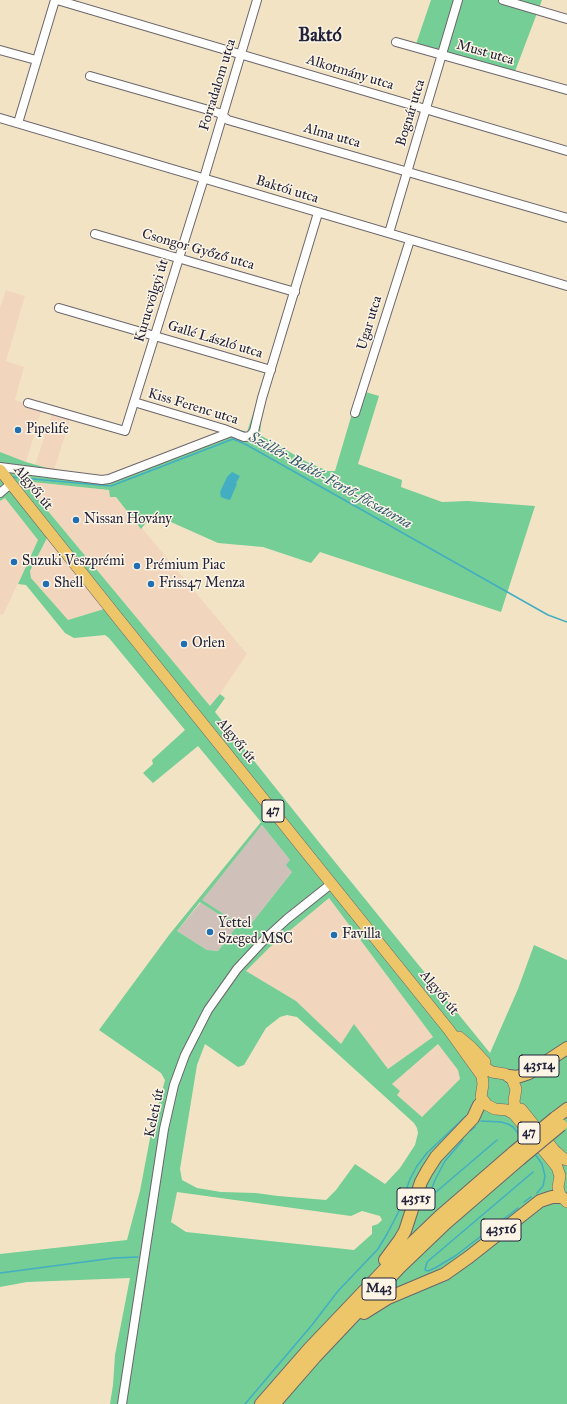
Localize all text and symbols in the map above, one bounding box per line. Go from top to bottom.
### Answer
district label: Baktó [298,26,342,48]
street label: Forradalom utca [196,37,240,133]
street label: Must utca [454,37,516,69]
street label: Alkotmány utca [304,52,396,94]
street label: Bognár utca [393,78,429,148]
street label: Alma utca [302,120,362,152]
street label: Baktói utca [254,172,320,208]
street label: Csongor Győző utca [140,226,256,274]
street label: Kurucvölgyi út [131,258,173,344]
street label: Ugar utca [354,294,386,352]
street label: Gallé László utca [165,318,265,362]
street label: Kiss Ferenc utca [146,385,240,429]
place label: Pipelife [26,422,69,438]
marker: Pipelife [13,425,23,435]
water label: Szillér-Baktó-Fertő-főcsatorna [245,429,415,533]
street label: Algyői út [10,462,56,514]
place label: Nissan Hovány [84,512,172,528]
marker: Nissan Hovány [71,515,81,525]
place label: Suzuki Veszprémi [22,554,125,570]
marker: Suzuki Veszprémi [9,557,19,567]
place label: Prémium Piac [145,558,225,574]
marker: Prémium Piac [132,561,142,571]
place label: Shell [54,576,83,592]
place label: Friss47 Menza [159,576,245,592]
marker: Shell [41,579,51,589]
marker: Friss47 Menza [146,579,156,589]
place label: Orlen [192,636,225,652]
marker: Orlen [179,639,189,649]
street label: Algyői út [213,715,259,767]
road number: 47 [262,800,284,822]
place label: Yettel Szeged MSC [218,916,293,948]
marker: Yettel Szeged MSC [205,927,215,937]
place label: Favilla [342,927,381,943]
marker: Favilla [329,930,339,940]
street label: Algyői út [416,967,462,1019]
road number: 43514 [519,1055,559,1077]
street label: Keleti út [142,1087,168,1139]
road number: 47 [518,1122,540,1144]
road number: 43515 [397,1188,435,1210]
road number: 43516 [481,1219,521,1241]
road number: M43 [362,1278,396,1300]

